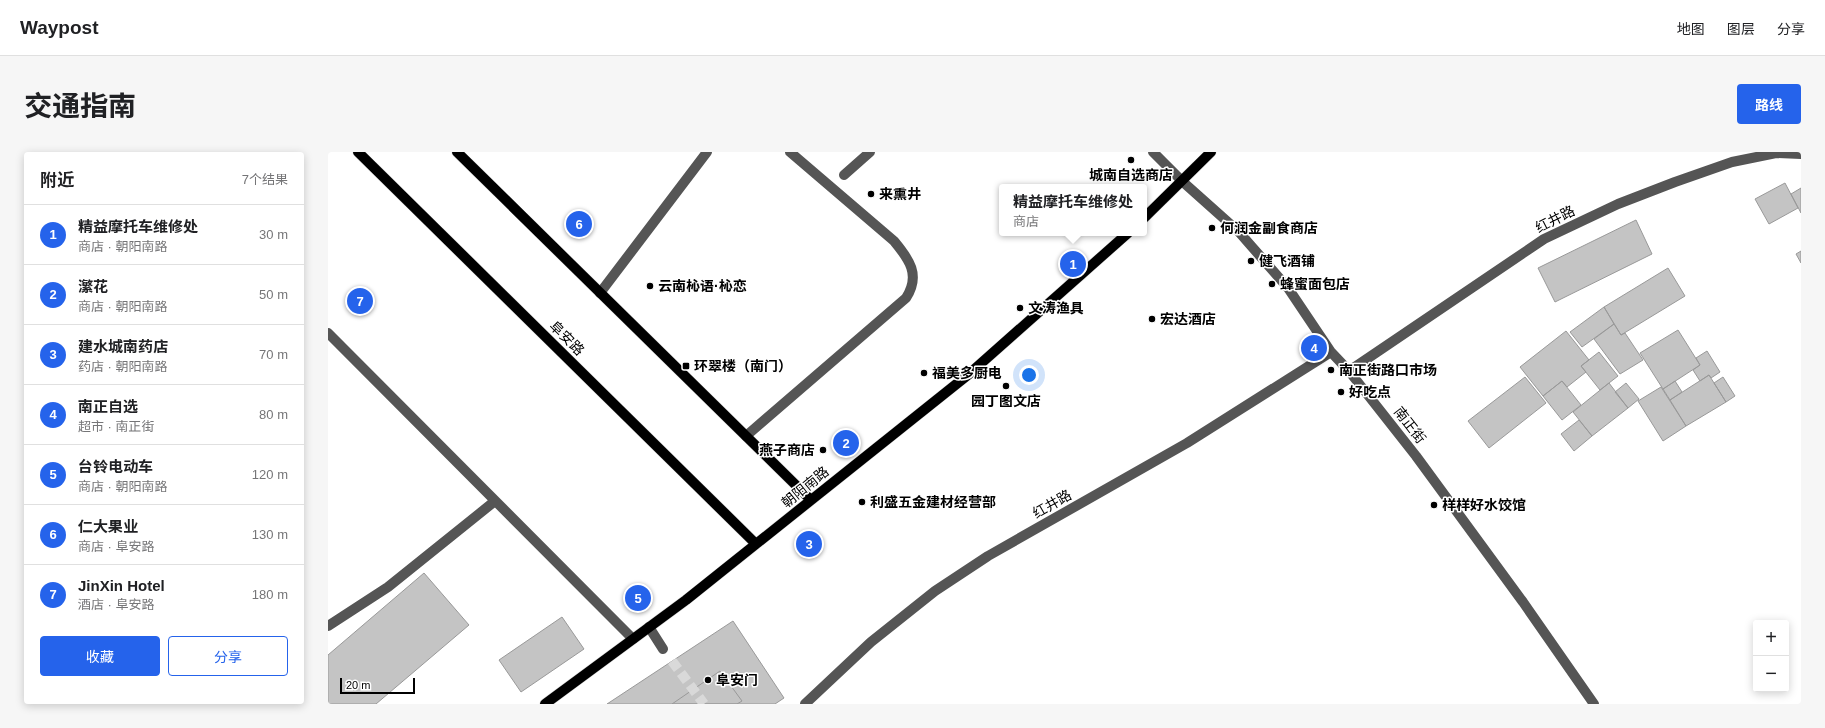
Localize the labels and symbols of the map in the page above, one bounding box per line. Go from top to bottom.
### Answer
marker: 城南自选商店 [1126,155,1136,165]
place label: 城南自选商店 [1089,167,1173,183]
place label: 来熏井 [879,186,921,202]
marker: 来熏井 [866,189,876,199]
street label: 红井路 [1533,202,1577,236]
pin: 6 [566,209,592,239]
place label: 何润金副食商店 [1220,220,1318,236]
marker: 何润金副食商店 [1207,223,1217,233]
pin: 1 [1060,249,1086,279]
place label: 健飞酒铺 [1259,253,1315,269]
marker: 健飞酒铺 [1246,256,1256,266]
place label: 蜂蜜面包店 [1280,276,1350,292]
place label: 云南杺语·杺恋 [658,278,747,294]
marker: 蜂蜜面包店 [1267,279,1277,289]
marker: 云南杺语·杺恋 [645,281,655,291]
pin: 7 [347,286,373,316]
place label: 文涛渔具 [1028,300,1084,316]
marker: 文涛渔具 [1015,303,1025,313]
place label: 宏达酒店 [1160,311,1216,327]
marker: 宏达酒店 [1147,314,1157,324]
street label: 阜安路 [546,317,588,359]
pin: 4 [1301,333,1327,363]
place label: 环翠楼（南门） [694,358,792,374]
marker: 环翠楼（南门） [681,361,691,371]
place label: 南正街路口市场 [1339,362,1437,378]
place label: 福美多厨电 [932,365,1002,381]
your location [1019,365,1039,385]
marker: 南正街路口市场 [1326,365,1336,375]
marker: 福美多厨电 [919,368,929,378]
marker: 园丁图文店 [1001,381,1011,391]
place label: 好吃点 [1349,384,1391,400]
marker: 好吃点 [1336,387,1346,397]
place label: 园丁图文店 [971,393,1041,409]
street label: 南正街 [1391,404,1429,446]
pin: 2 [833,428,859,458]
place label: 燕子商店 [759,442,815,458]
marker: 燕子商店 [818,445,828,455]
street label: 朝阳南路 [778,463,832,511]
street label: 红井路 [1030,487,1074,521]
place label: 利盛五金建材经营部 [870,494,996,510]
marker: 利盛五金建材经营部 [857,497,867,507]
place label: 样样好水饺馆 [1442,497,1526,513]
marker: 样样好水饺馆 [1429,500,1439,510]
pin: 3 [796,529,822,559]
pin: 5 [625,583,651,613]
place label: 阜安门 [716,672,758,688]
marker: 阜安门 [703,675,713,685]
scale bar [340,676,415,695]

